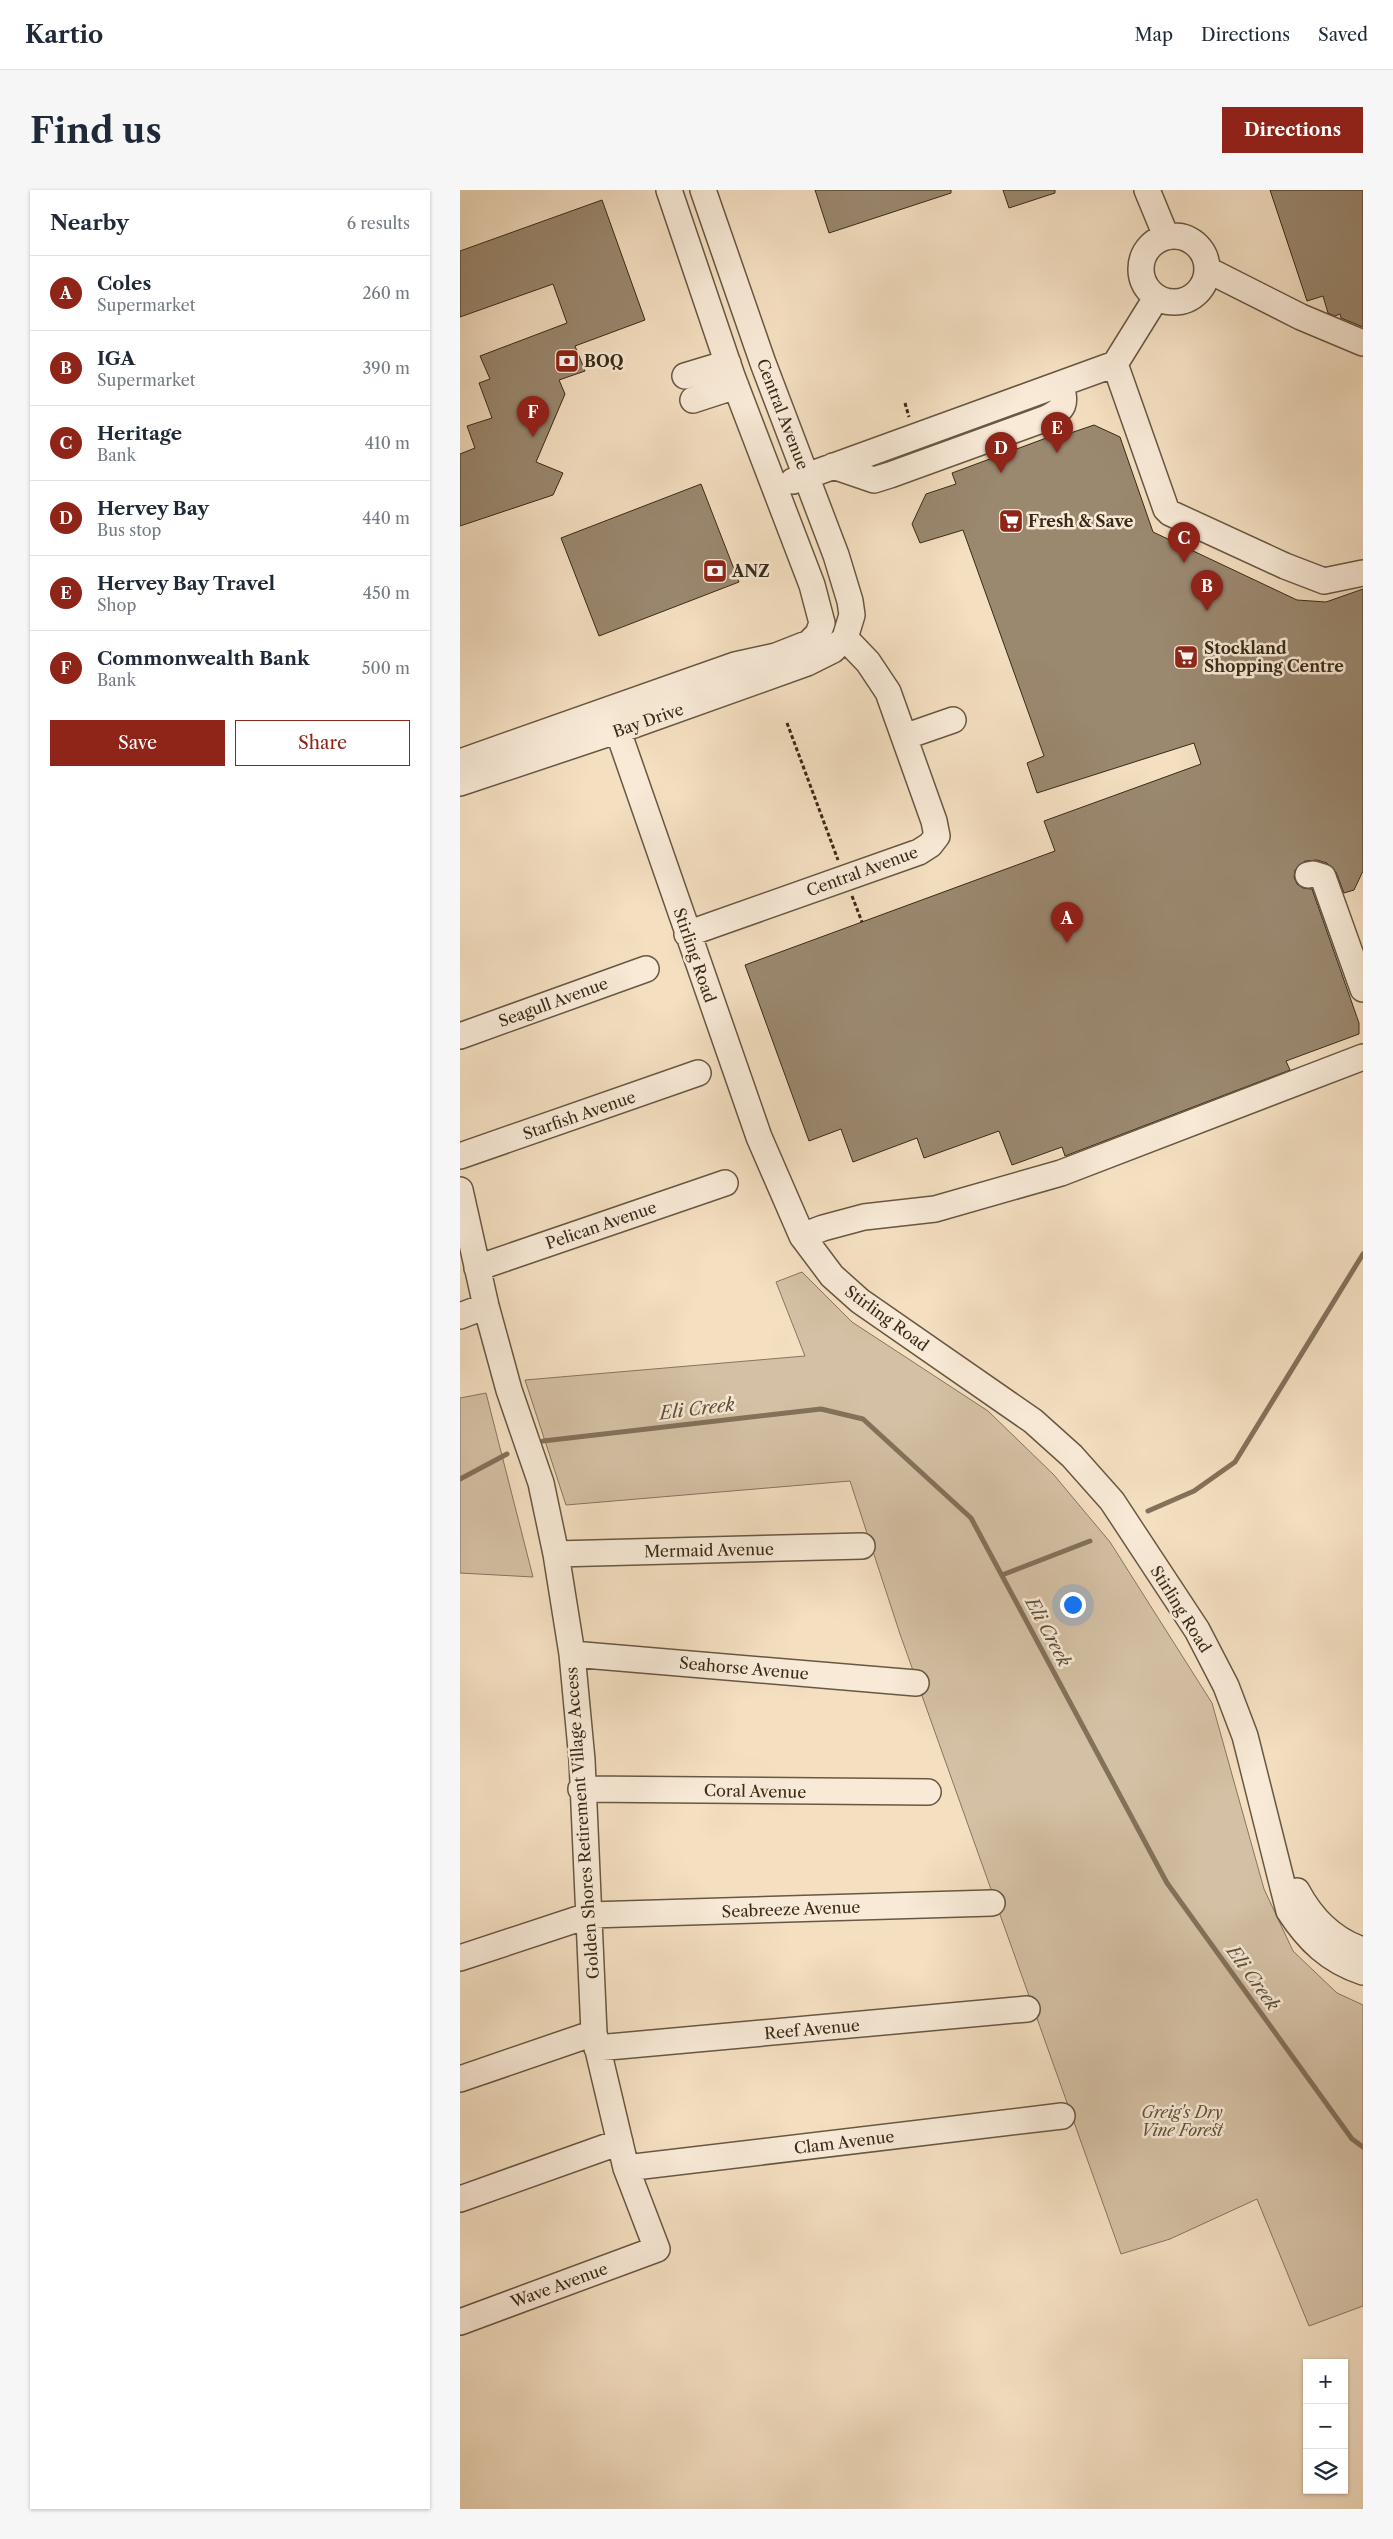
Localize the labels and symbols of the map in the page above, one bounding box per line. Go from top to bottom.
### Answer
bank icon: BOQ [554,348,580,374]
place label: BOQ [584,351,624,371]
street label: Central Avenue [753,356,813,472]
pin: F [517,396,549,437]
pin: E [1041,412,1073,453]
pin: D [985,432,1017,473]
supermarket icon: Fresh & Save [998,508,1024,534]
place label: Fresh & Save [1028,511,1134,531]
pin: C [1168,522,1200,563]
bank icon: ANZ [702,558,728,584]
place label: ANZ [731,561,770,581]
pin: B [1191,570,1223,611]
place label: Stockland Shopping Centre [1204,638,1344,676]
supermarket icon: Stockland Shopping Centre [1173,644,1199,670]
street label: Bay Drive [610,699,686,741]
street label: Central Avenue [803,842,921,900]
pin: A [1051,902,1083,943]
street label: Stirling Road [669,905,721,1005]
street label: Seagull Avenue [495,973,611,1031]
street label: Starfish Avenue [520,1086,638,1144]
street label: Pelican Avenue [543,1197,659,1253]
street label: Stirling Road [841,1281,933,1355]
water label: Eli Creek [656,1393,736,1425]
street label: Mermaid Avenue [644,1539,774,1561]
street label: Stirling Road [1146,1562,1216,1656]
water label: Eli Creek [1020,1592,1076,1671]
your location [1060,1592,1086,1618]
street label: Seahorse Avenue [678,1652,810,1684]
street label: Golden Shores Retirement Village Access [561,1666,603,1980]
street label: Coral Avenue [704,1780,806,1802]
street label: Seabreeze Avenue [721,1897,861,1921]
water label: Eli Creek [1221,1939,1284,2016]
street label: Reef Avenue [763,2015,861,2043]
park label: Greig's Dry Vine Forest [1141,2102,1224,2140]
street label: Clam Avenue [793,2126,895,2158]
street label: Wave Avenue [507,2258,610,2312]

